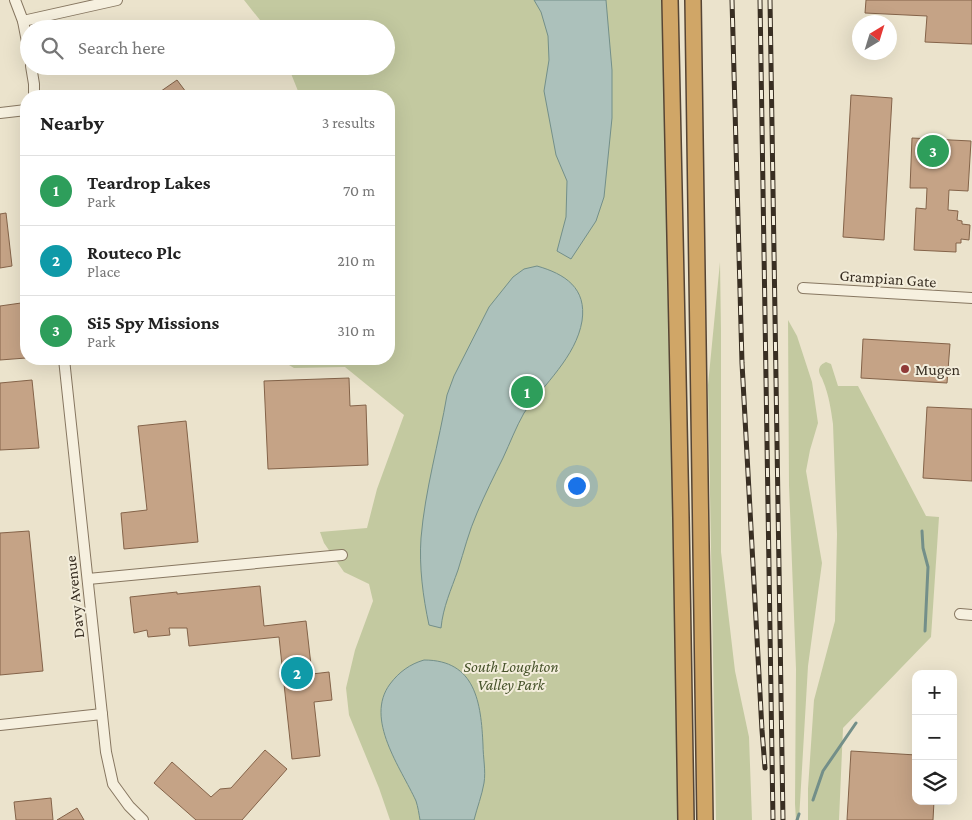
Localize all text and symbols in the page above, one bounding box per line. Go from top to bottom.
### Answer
north arrow [852,15,897,60]
search box [20,20,395,75]
icon: search [38,34,66,62]
text: Search here [78,37,165,58]
text: Nearby [40,111,104,135]
text: 3 results [322,114,375,131]
pin: 3 [917,132,949,170]
text: Teardrop Lakes [87,172,210,193]
text: 1 [53,182,59,199]
text: 70 m [343,182,375,199]
text: Park [87,193,115,210]
text: Routeco Plc [87,242,181,263]
text: 2 [52,252,60,269]
text: 210 m [337,252,375,269]
text: Place [87,263,120,280]
street label: Grampian Gate [839,267,937,291]
text: Si5 Spy Missions [87,312,219,333]
text: 3 [52,322,60,339]
text: 310 m [337,322,375,339]
text: Park [87,333,115,350]
place label: Mugen [915,361,960,379]
marker: Mugen [899,363,911,375]
pin: 1 [511,373,543,411]
your location [564,473,590,499]
street label: Davy Avenue [62,555,88,639]
pin: 2 [281,654,313,692]
park label: South Loughton Valley Park [463,658,559,694]
map controls [912,670,957,805]
button: + [912,670,957,715]
button: − [912,715,957,760]
button: layers [912,760,957,805]

